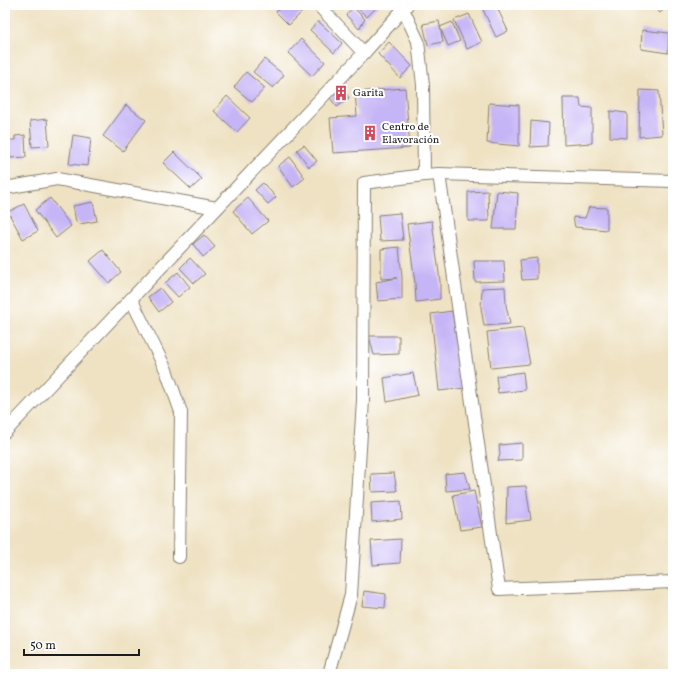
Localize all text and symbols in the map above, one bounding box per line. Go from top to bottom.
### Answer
building icon: Garita [332,84,350,102]
place label: Garita [353,86,384,101]
place label: Centro de Elavoración [382,120,440,148]
building icon: Centro de Elavoración [361,124,379,142]
scale bar [24,631,139,657]
text: 50 m [30,638,56,654]

